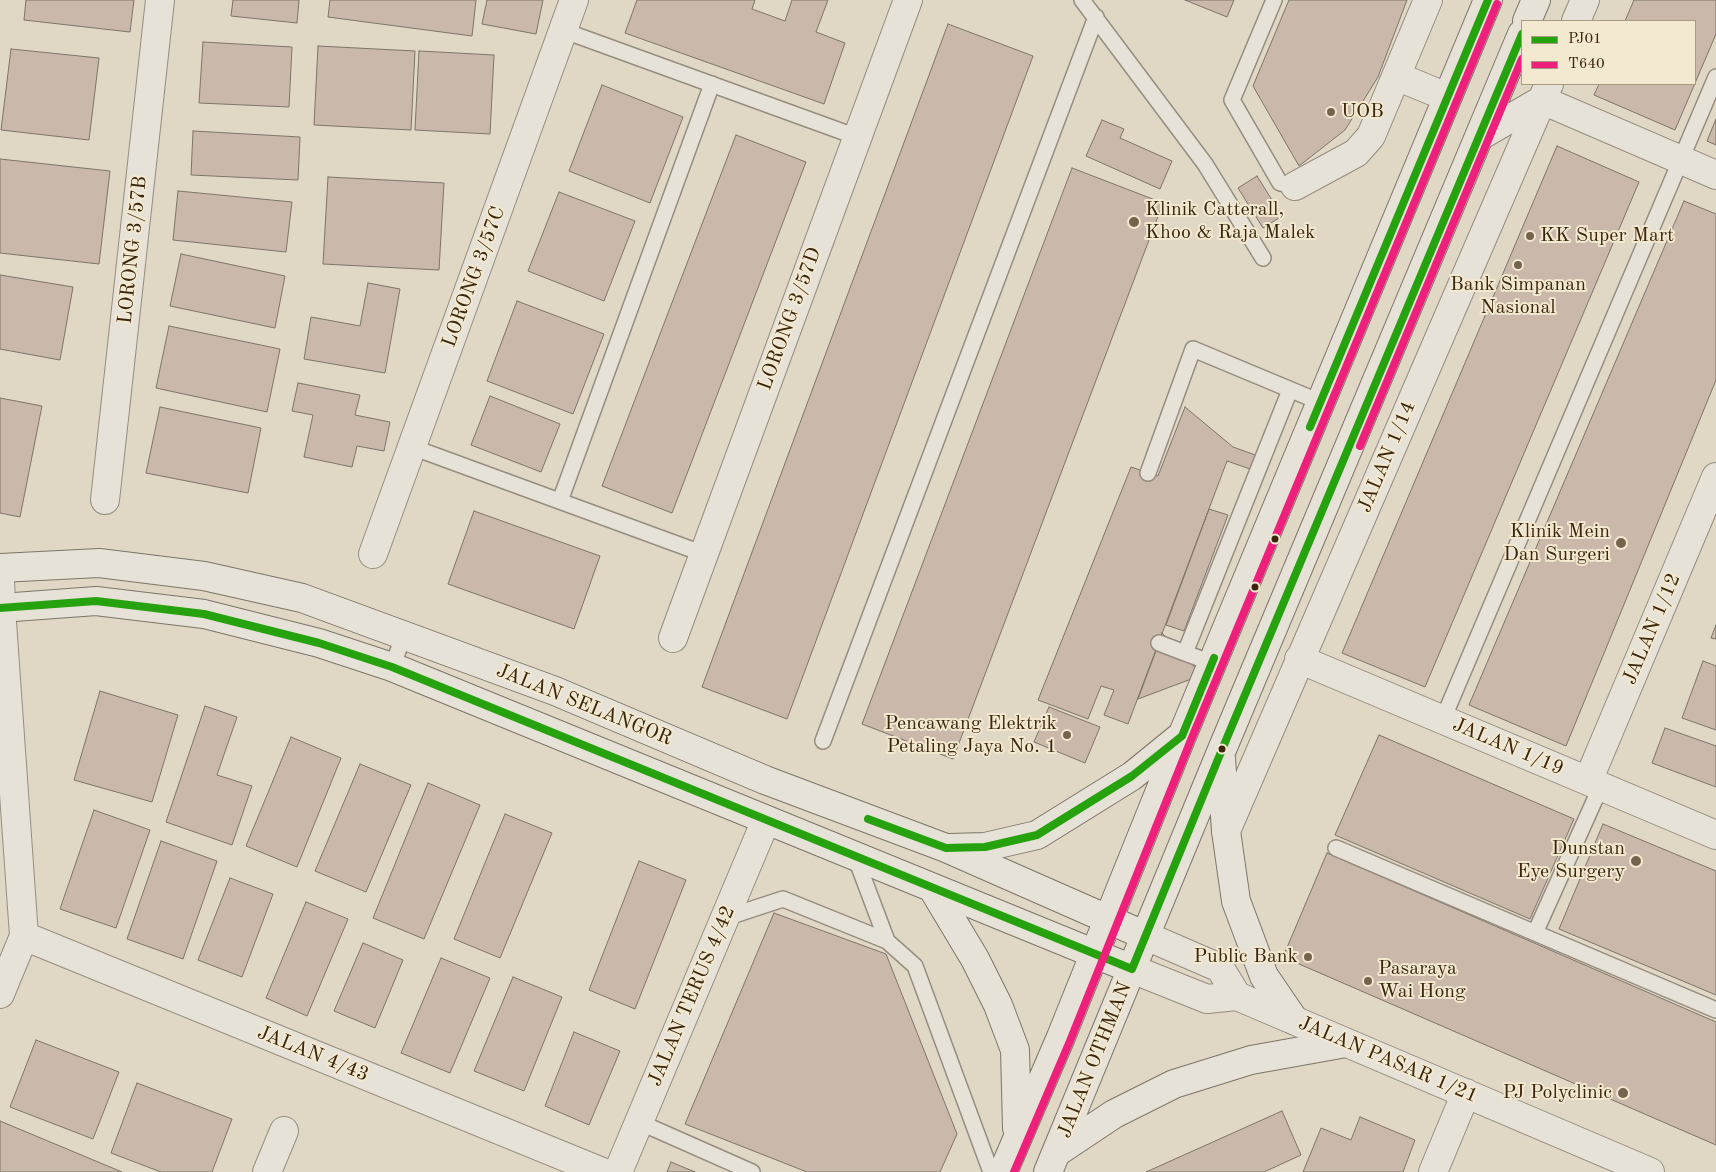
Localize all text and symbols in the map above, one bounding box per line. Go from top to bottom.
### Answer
legend [1521,20,1696,85]
text: PJ01 [1568,32,1602,47]
text: T640 [1568,57,1605,72]
place label: UOB [1341,100,1384,124]
marker: UOB [1325,106,1337,118]
street label: LORONG 3/57B [113,175,153,325]
place label: Klinik Catterall, Khoo & Raja Malek [1145,198,1315,245]
street label: LORONG 3/57C [437,203,511,351]
marker: Klinik Catterall, Khoo & Raja Malek [1127,215,1141,229]
place label: KK Super Mart [1540,224,1674,248]
marker: KK Super Mart [1524,230,1536,242]
street label: LORONG 3/57D [753,244,827,394]
marker: Bank Simpanan Nasional [1512,259,1524,271]
place label: Bank Simpanan Nasional [1450,273,1586,320]
street label: JALAN 1/14 [1353,398,1421,516]
place label: Klinik Mein Dan Surgeri [1503,520,1610,567]
unlabelled marker [1270,534,1280,544]
marker: Klinik Mein Dan Surgeri [1614,536,1628,550]
street label: JALAN 1/12 [1618,570,1686,688]
unlabelled marker [1250,582,1260,592]
street label: JALAN SELANGOR [493,659,675,751]
place label: Pencawang Elektrik Petaling Jaya No. 1 [885,712,1057,759]
street label: JALAN 1/19 [1449,713,1567,781]
marker: Pencawang Elektrik Petaling Jaya No. 1 [1061,729,1073,741]
unlabelled marker [1217,744,1227,754]
place label: Dunstan Eye Surgery [1517,837,1625,884]
marker: Dunstan Eye Surgery [1629,854,1643,868]
street label: JALAN TERUS 4/42 [643,902,741,1090]
place label: Public Bank [1193,945,1298,969]
marker: Public Bank [1302,951,1314,963]
place label: Pasaraya Wai Hong [1378,957,1466,1004]
marker: Pasaraya Wai Hong [1362,975,1374,987]
street label: JALAN OTHMAN [1053,979,1137,1141]
street label: JALAN PASAR 1/21 [1295,1011,1481,1109]
street label: JALAN 4/43 [254,1021,372,1087]
place label: PJ Polyclinic [1503,1081,1612,1105]
marker: PJ Polyclinic [1616,1086,1630,1100]

